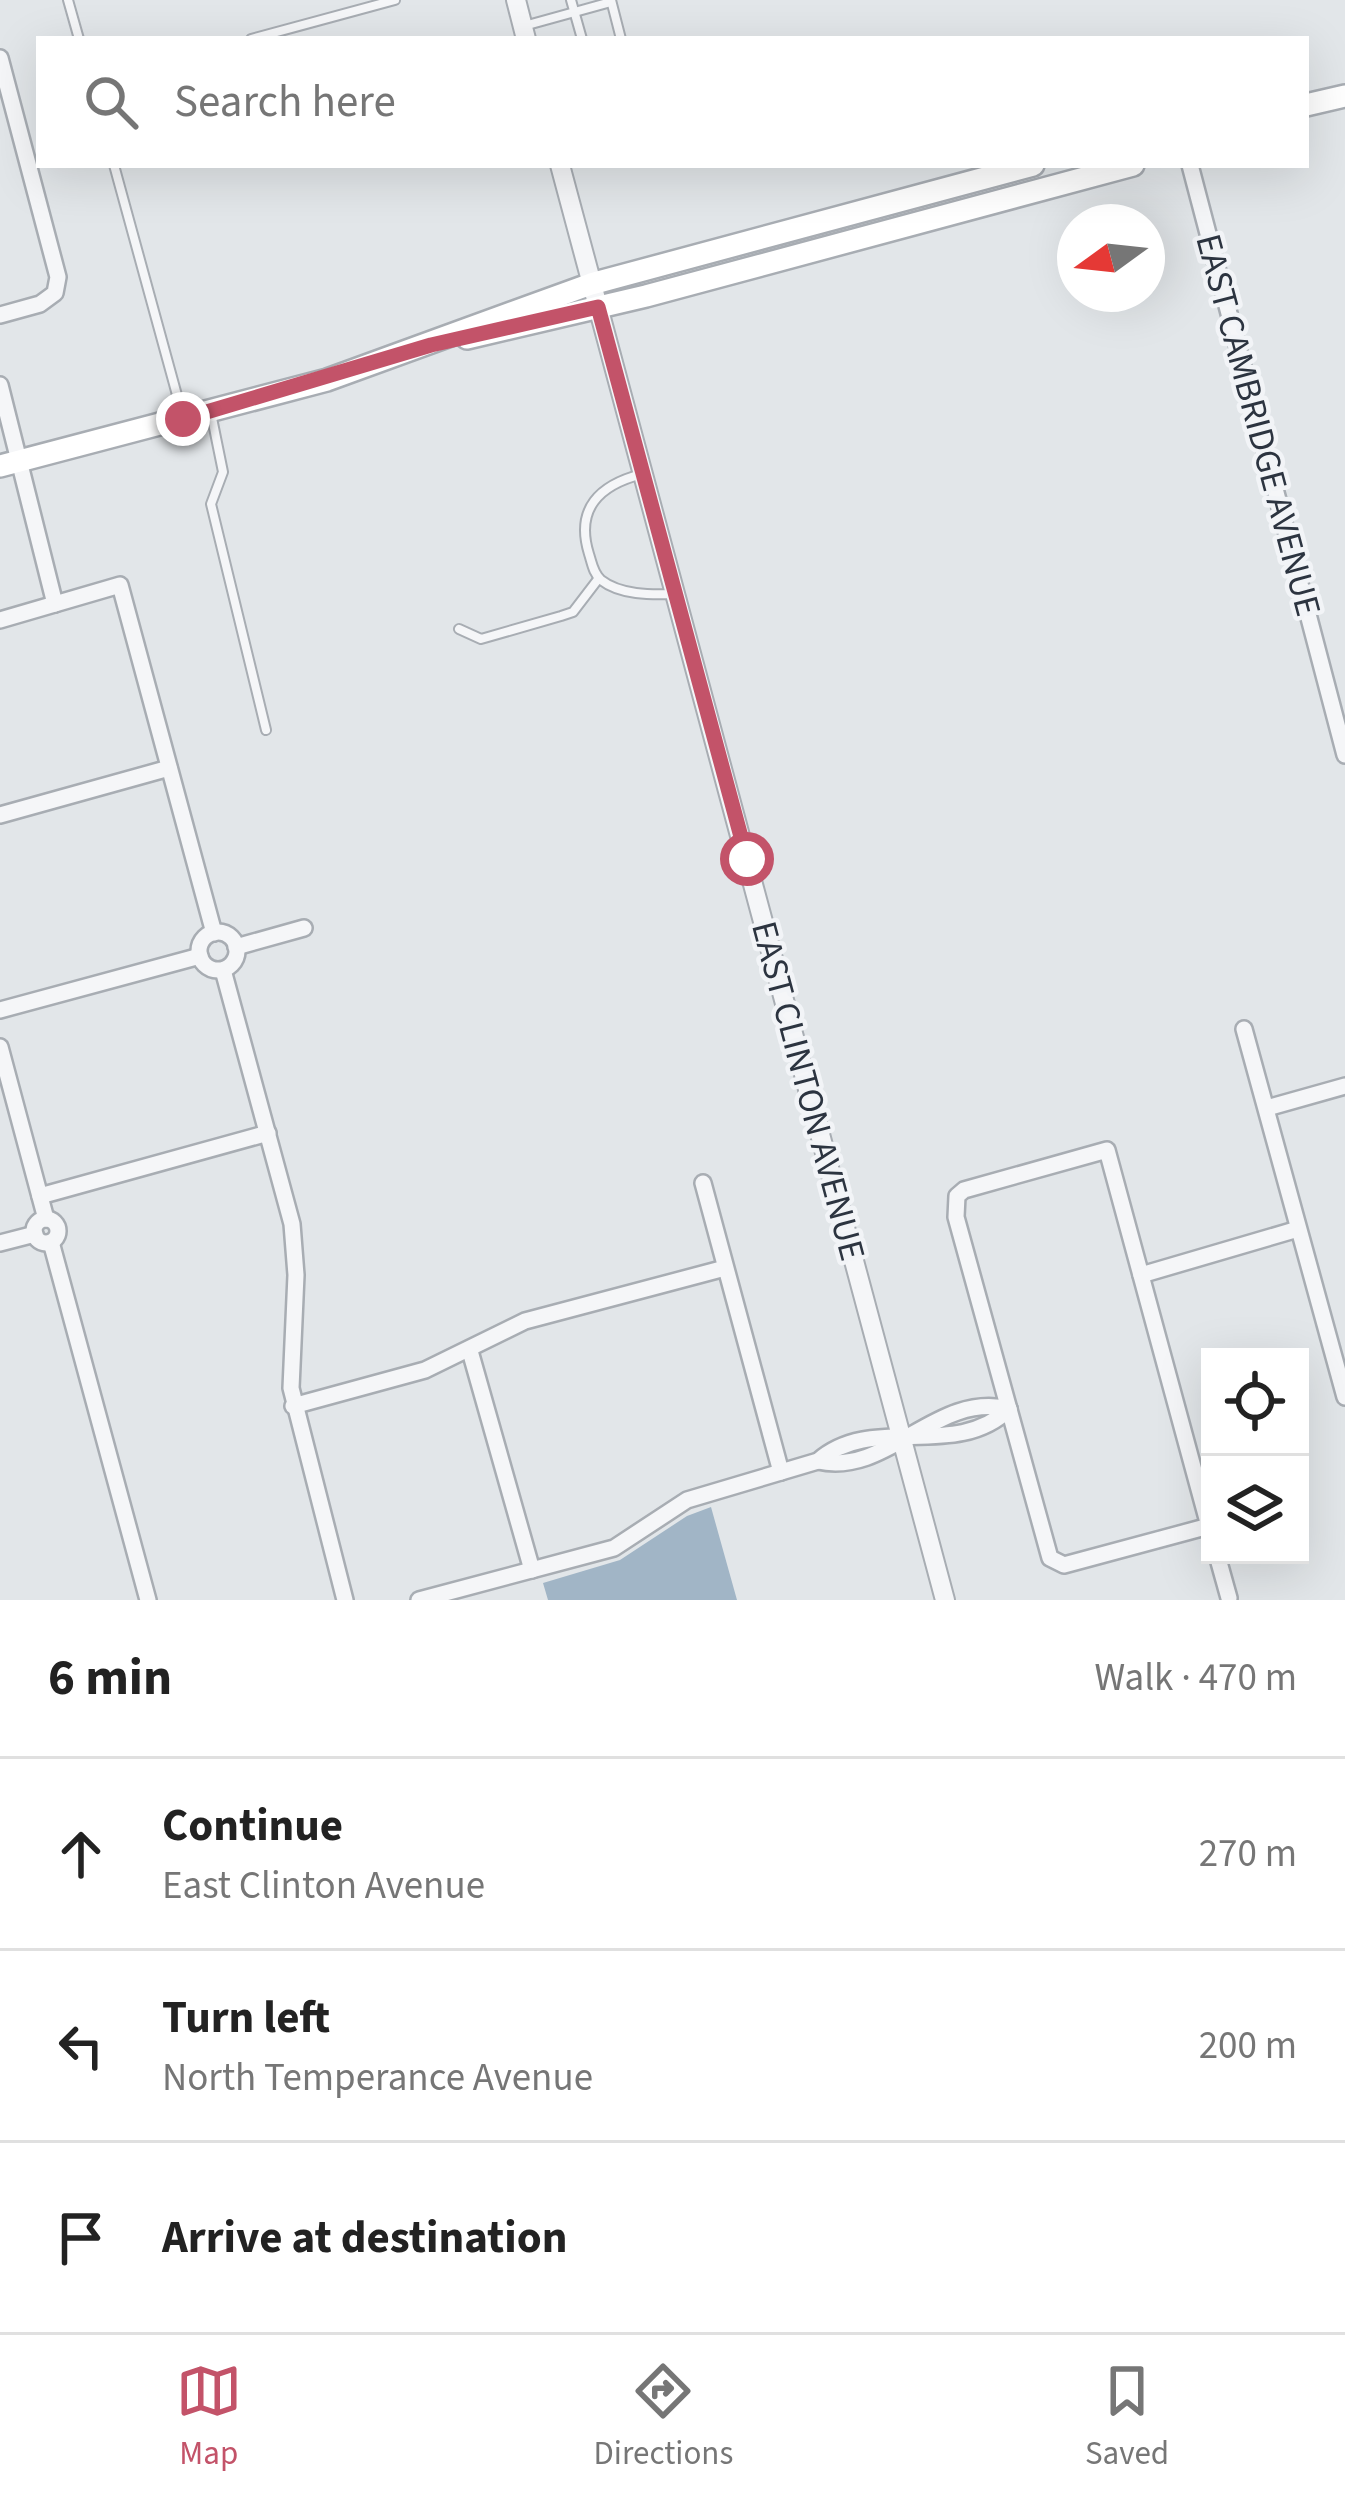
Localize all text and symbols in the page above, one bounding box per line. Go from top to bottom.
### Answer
search box [36,36,1309,168]
icon: search [78,69,144,135]
text: Search here [174,70,396,134]
north arrow [1057,204,1165,312]
street label: EAST CAMBRIDGE AVENUE [1182,228,1334,622]
route end [156,392,210,446]
route start [720,832,774,886]
street label: EAST CLINTON AVENUE [738,916,878,1266]
map controls [1201,1348,1309,1564]
button: locate [1201,1348,1309,1456]
button: layers [1201,1456,1309,1564]
text: 6 min [48,1642,172,1714]
text: Walk · 470 m [1094,1650,1297,1706]
text: Continue [162,1794,343,1858]
icon: ahead [48,1821,114,1887]
text: 270 m [1199,1826,1297,1882]
text: East Clinton Avenue [162,1858,485,1914]
text: Turn left [162,1986,330,2050]
icon: left [48,2013,114,2079]
text: 200 m [1199,2018,1297,2074]
text: North Temperance Avenue [162,2050,593,2106]
icon: arrive [48,2205,114,2271]
text: Arrive at destination [162,2206,567,2270]
tab: Map [176,2358,242,2477]
tab: Directions [594,2358,733,2477]
tab: Saved [1085,2358,1169,2477]

